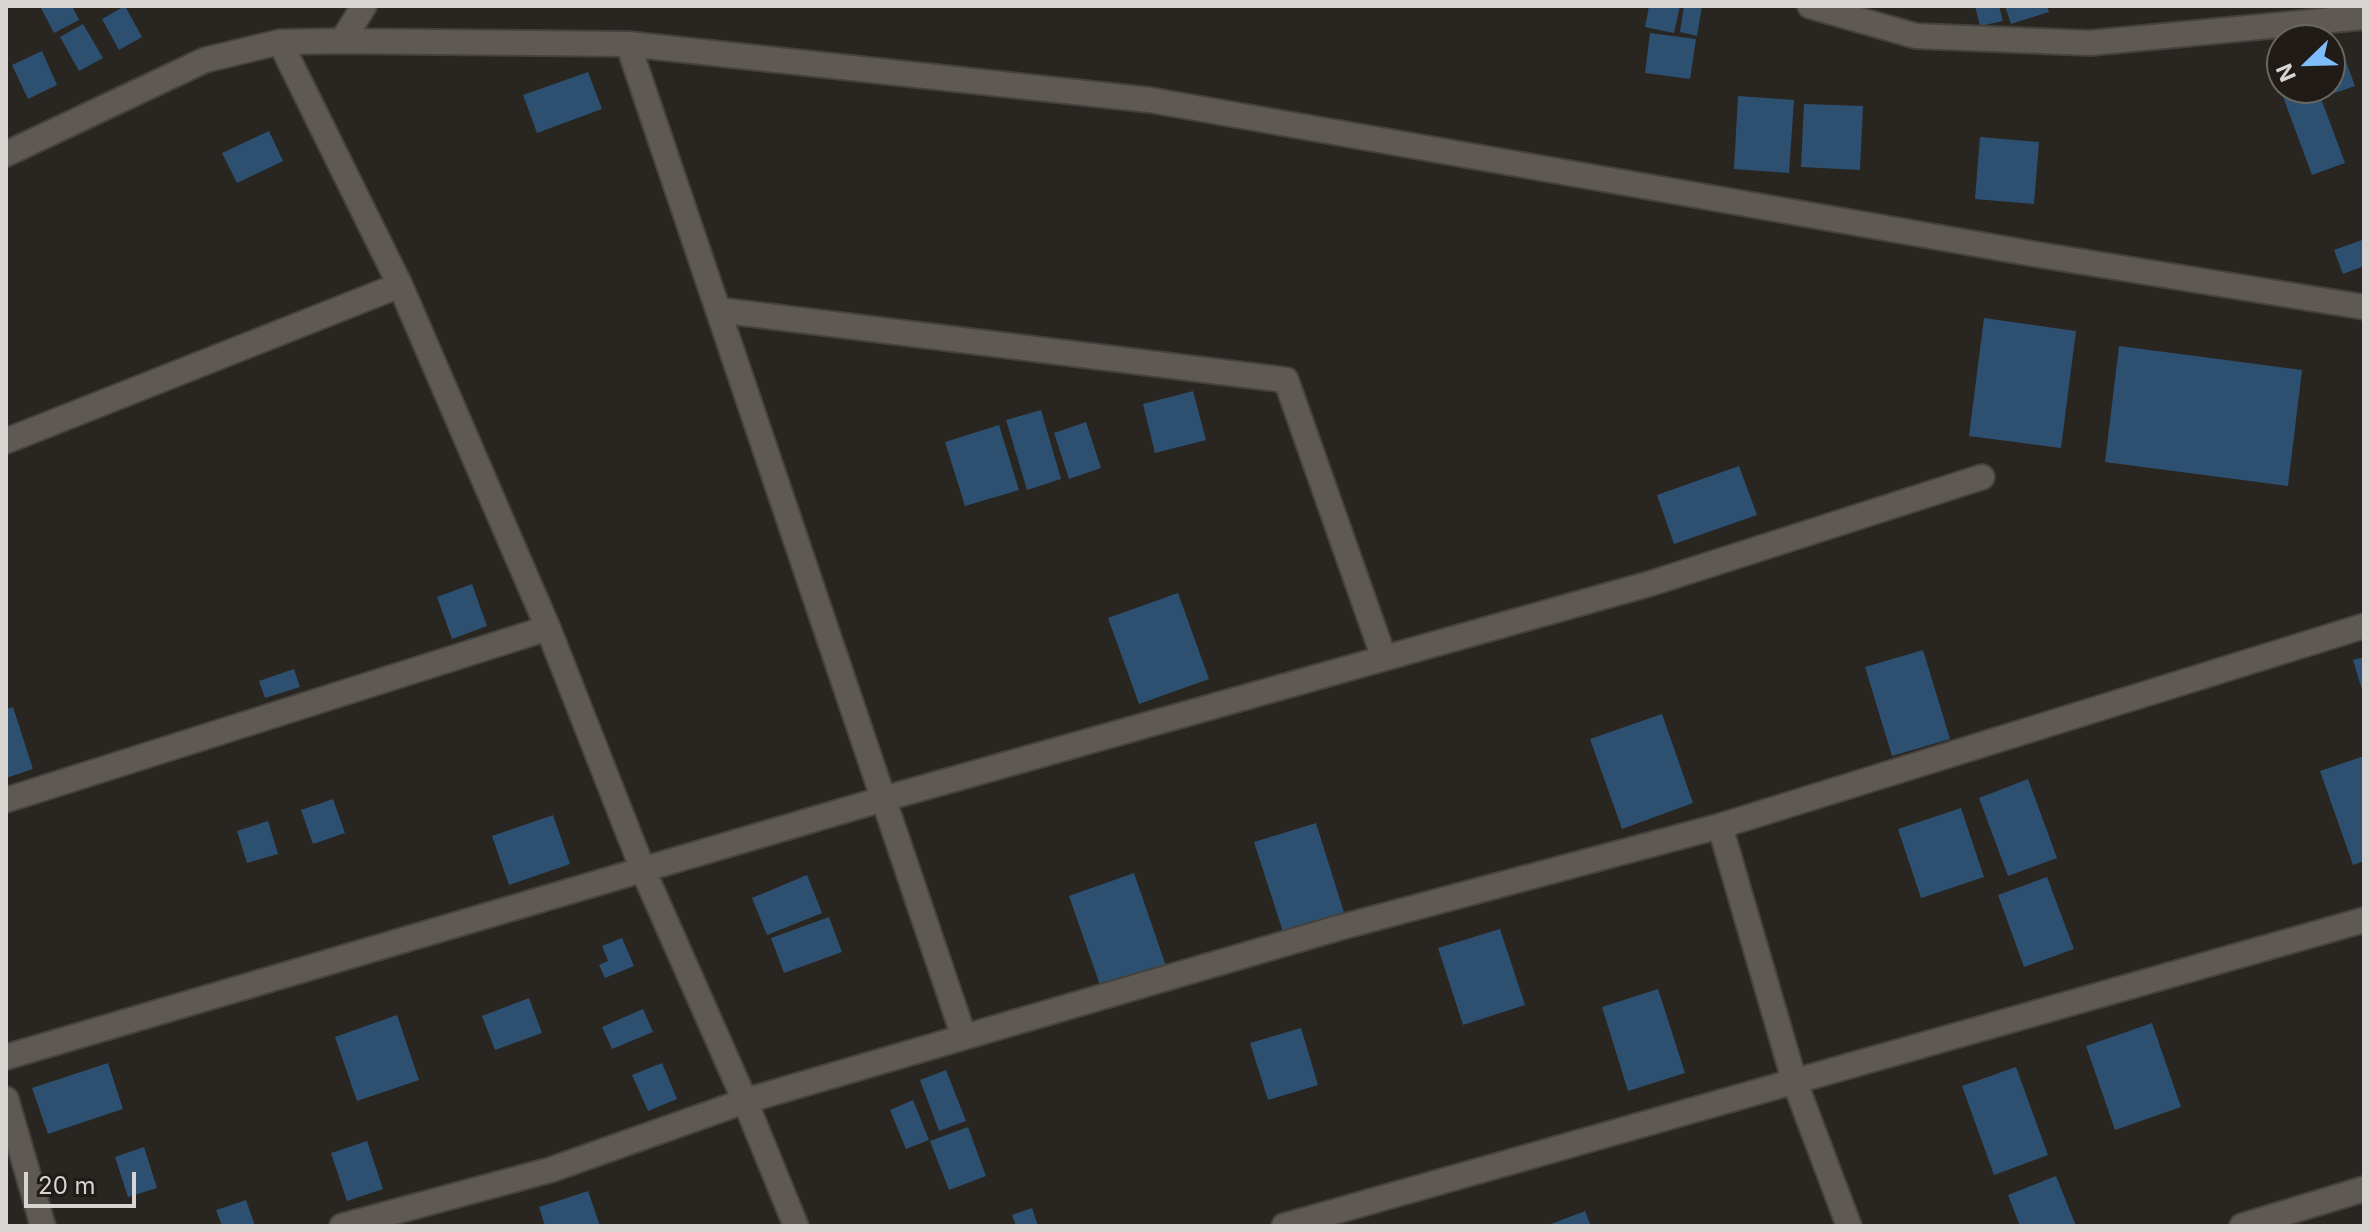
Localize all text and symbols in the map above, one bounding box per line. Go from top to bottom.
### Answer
north arrow [2266,24,2346,104]
text: N [2271,60,2301,85]
scale bar [28,1156,140,1206]
text: 20 m [38,1171,96,1200]

